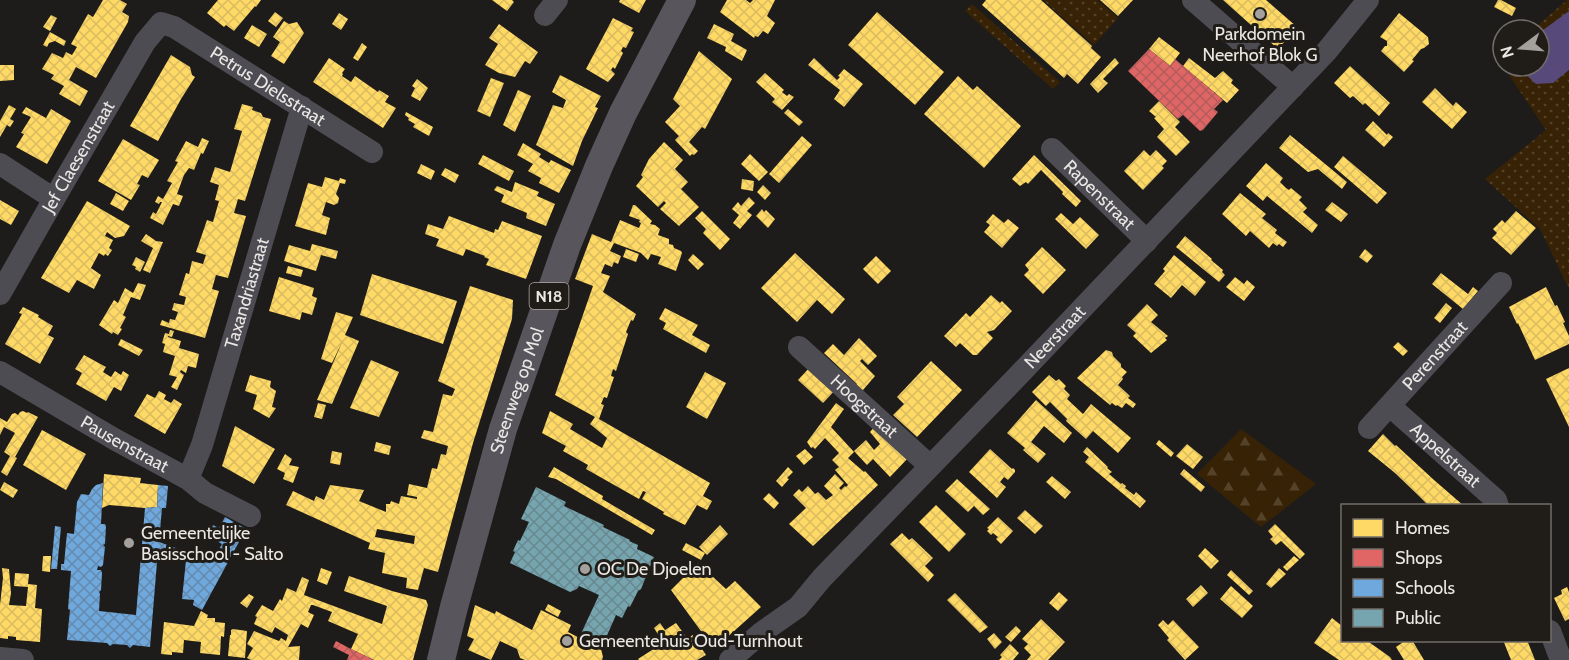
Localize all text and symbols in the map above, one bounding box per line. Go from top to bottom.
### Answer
marker: Parkdomein Neerhof Blok G [1253,7,1267,21]
north arrow [1491,18,1551,78]
place label: Parkdomein Neerhof Blok G [1202,23,1318,66]
street label: Petrus Dielsstraat [206,42,329,131]
text: N [1496,44,1518,60]
street label: Jef Claesenstraat [37,97,119,218]
street label: Rapenstraat [1059,155,1140,234]
street label: Taxandriastraat [220,235,274,351]
road number: N18 [530,283,568,309]
street label: Neerstraat [1020,301,1090,373]
street label: Perenstraat [1398,316,1472,395]
street label: Steenweg op Mol [486,324,549,456]
street label: Hoogstraat [826,370,902,442]
street label: Pausenstraat [77,411,172,477]
street label: Appelstraat [1406,418,1485,492]
legend [1341,504,1551,642]
text: Homes [1395,517,1450,539]
place label: Gemeentelijke Basisschool - Salto [141,522,284,565]
marker: Gemeentelijke Basisschool - Salto [122,536,136,550]
text: Shops [1395,547,1443,569]
place label: OC De Djoelen [597,558,712,580]
marker: OC De Djoelen [578,562,592,576]
text: Schools [1395,577,1455,599]
text: Public [1395,607,1441,629]
place label: Gemeentehuis Oud-Turnhout [579,630,803,652]
marker: Gemeentehuis Oud-Turnhout [560,634,574,648]

